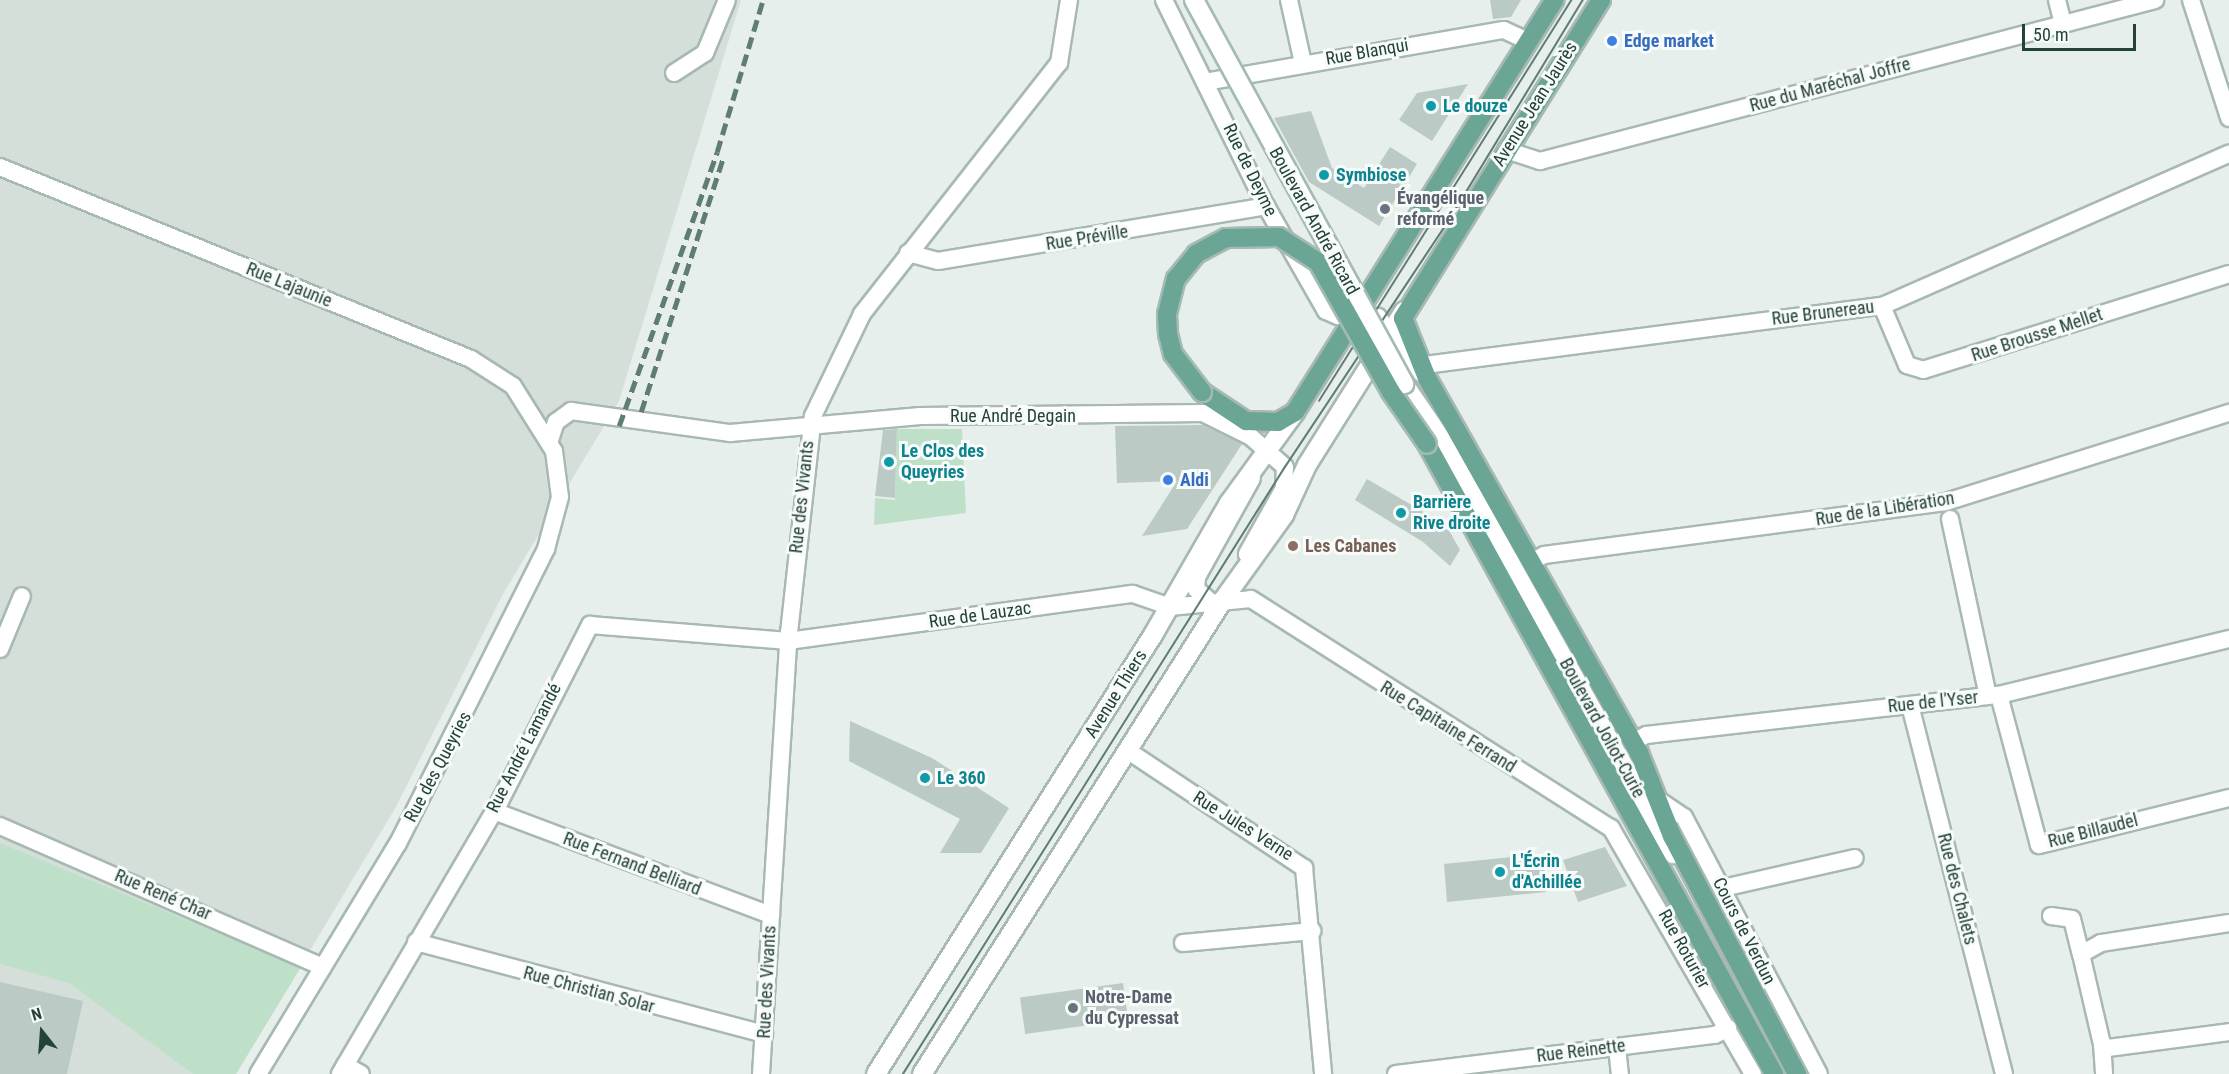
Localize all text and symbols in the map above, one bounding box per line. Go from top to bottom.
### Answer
scale bar [2025,12,2139,50]
text: 50 m [2033,24,2068,45]
place label: Edge market [1624,30,1714,52]
street label: Rue Blanqui [1324,34,1410,70]
marker: Edge market [1605,34,1619,48]
street label: Avenue Jean Jaurès [1488,38,1582,170]
street label: Rue du Maréchal Joffre [1747,53,1913,117]
place label: Le douze [1443,95,1508,117]
marker: Le douze [1424,99,1438,113]
street label: Rue de Deyme [1218,120,1282,220]
street label: Boulevard André Ricard [1264,143,1364,299]
place label: Symbiose [1336,164,1406,186]
marker: Symbiose [1317,168,1331,182]
place label: Évangélique reformé [1397,188,1484,230]
marker: Évangélique reformé [1378,202,1392,216]
street label: Rue Préville [1044,221,1130,255]
street label: Rue Lajaunie [243,258,335,312]
street label: Rue Brunereau [1771,296,1875,330]
street label: Rue Brousse Mellet [1969,304,2105,366]
street label: Rue André Degain [950,405,1076,427]
street label: Rue des Vivants [785,440,819,554]
place label: Le Clos des Queyries [901,441,984,484]
marker: Le Clos des Queyries [882,455,896,469]
place label: Aldi [1180,469,1209,491]
marker: Aldi [1161,473,1175,487]
street label: Rue de la Libération [1814,487,1956,531]
place label: Barrière Rive droite [1413,492,1490,534]
marker: Barrière Rive droite [1394,506,1408,520]
place label: Les Cabanes [1305,535,1396,557]
marker: Les Cabanes [1286,539,1300,553]
street label: Rue de Lauzac [927,597,1033,633]
street label: Avenue Thiers [1080,646,1152,742]
street label: Boulevard Joliot-Curie [1555,654,1649,802]
street label: Rue Capitaine Ferrand [1376,677,1520,777]
street label: Rue André Lamandé [482,680,566,816]
street label: Rue de l'Yser [1887,687,1979,717]
street label: Rue des Queyries [400,708,476,826]
place label: Le 360 [937,767,986,789]
marker: Le 360 [918,771,932,785]
street label: Rue Jules Verne [1189,787,1297,865]
street label: Rue Billaudel [2046,809,2140,853]
street label: Rue Fernand Belliard [560,828,704,900]
street label: Rue des Chalets [1933,831,1981,947]
place label: L'Écrin d'Achillée [1512,851,1581,894]
street label: Rue René Char [111,865,215,925]
marker: L'Écrin d'Achillée [1493,865,1507,879]
street label: Cours de Verdun [1708,874,1780,988]
street label: Rue Roturier [1653,906,1715,992]
street label: Rue des Vivants [753,925,781,1039]
street label: Rue Christian Solar [521,962,657,1018]
place label: Notre-Dame du Cypressat [1085,987,1179,1030]
marker: Notre-Dame du Cypressat [1066,1001,1080,1015]
north arrow [12,1002,72,1062]
text: N [29,1004,44,1025]
street label: Rue Reinette [1535,1035,1627,1067]

